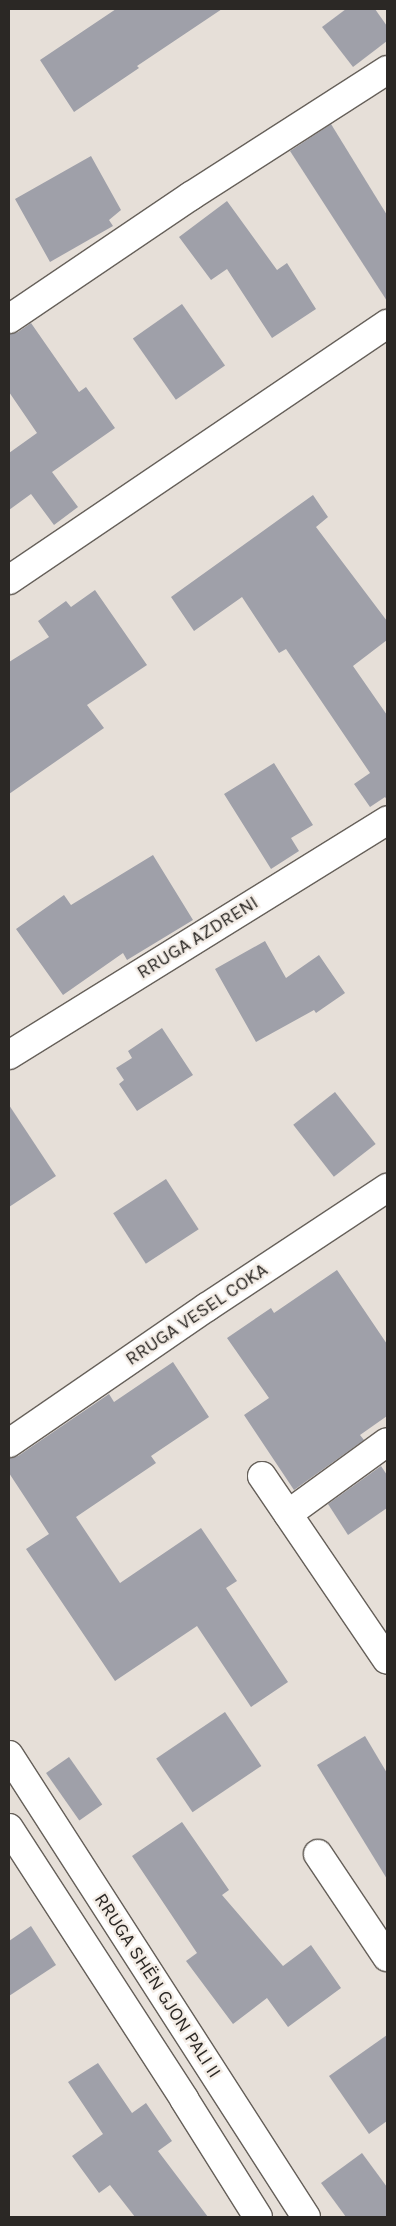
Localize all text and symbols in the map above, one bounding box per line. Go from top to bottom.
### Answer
street label: RRUGA AZDRENI [133,892,263,984]
street label: RRUGA VESEL COKA [122,1259,272,1371]
street label: RRUGA SHËN GJON PALI II [89,1889,225,2083]

